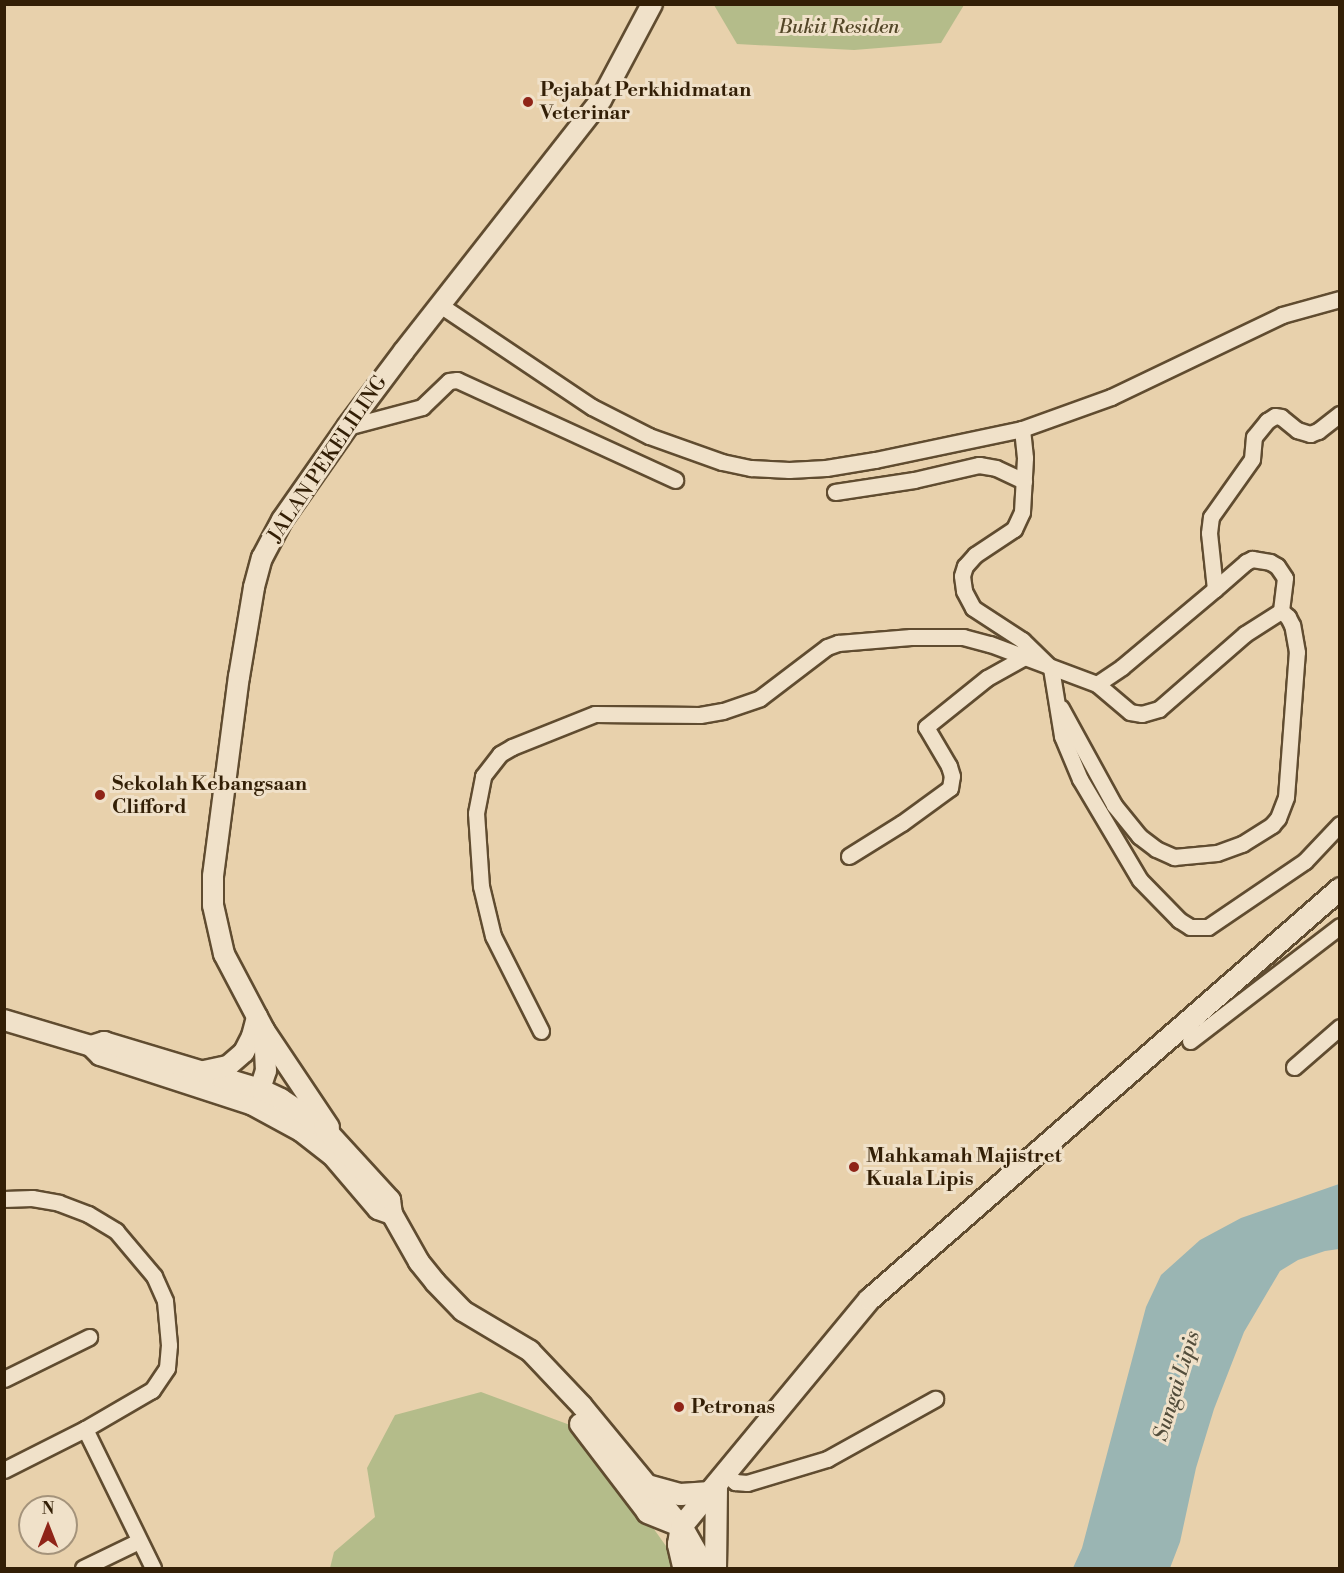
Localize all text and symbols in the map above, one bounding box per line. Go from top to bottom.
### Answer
park label: Bukit Residen [779,15,899,39]
place label: Pejabat Perkhidmatan Veterinar [540,78,751,125]
marker: Pejabat Perkhidmatan Veterinar [521,95,535,109]
street label: JALAN PEKELILING [263,371,393,547]
place label: Sekolah Kebangsaan Clifford [112,772,307,819]
marker: Sekolah Kebangsaan Clifford [93,788,107,802]
place label: Mahkamah Majistret Kuala Lipis [866,1144,1061,1191]
marker: Mahkamah Majistret Kuala Lipis [847,1160,861,1174]
water label: Sungai Lipis [1148,1328,1206,1444]
place label: Petronas [691,1395,775,1419]
marker: Petronas [672,1400,686,1414]
north arrow [18,1495,78,1555]
text: N [42,1499,54,1519]

